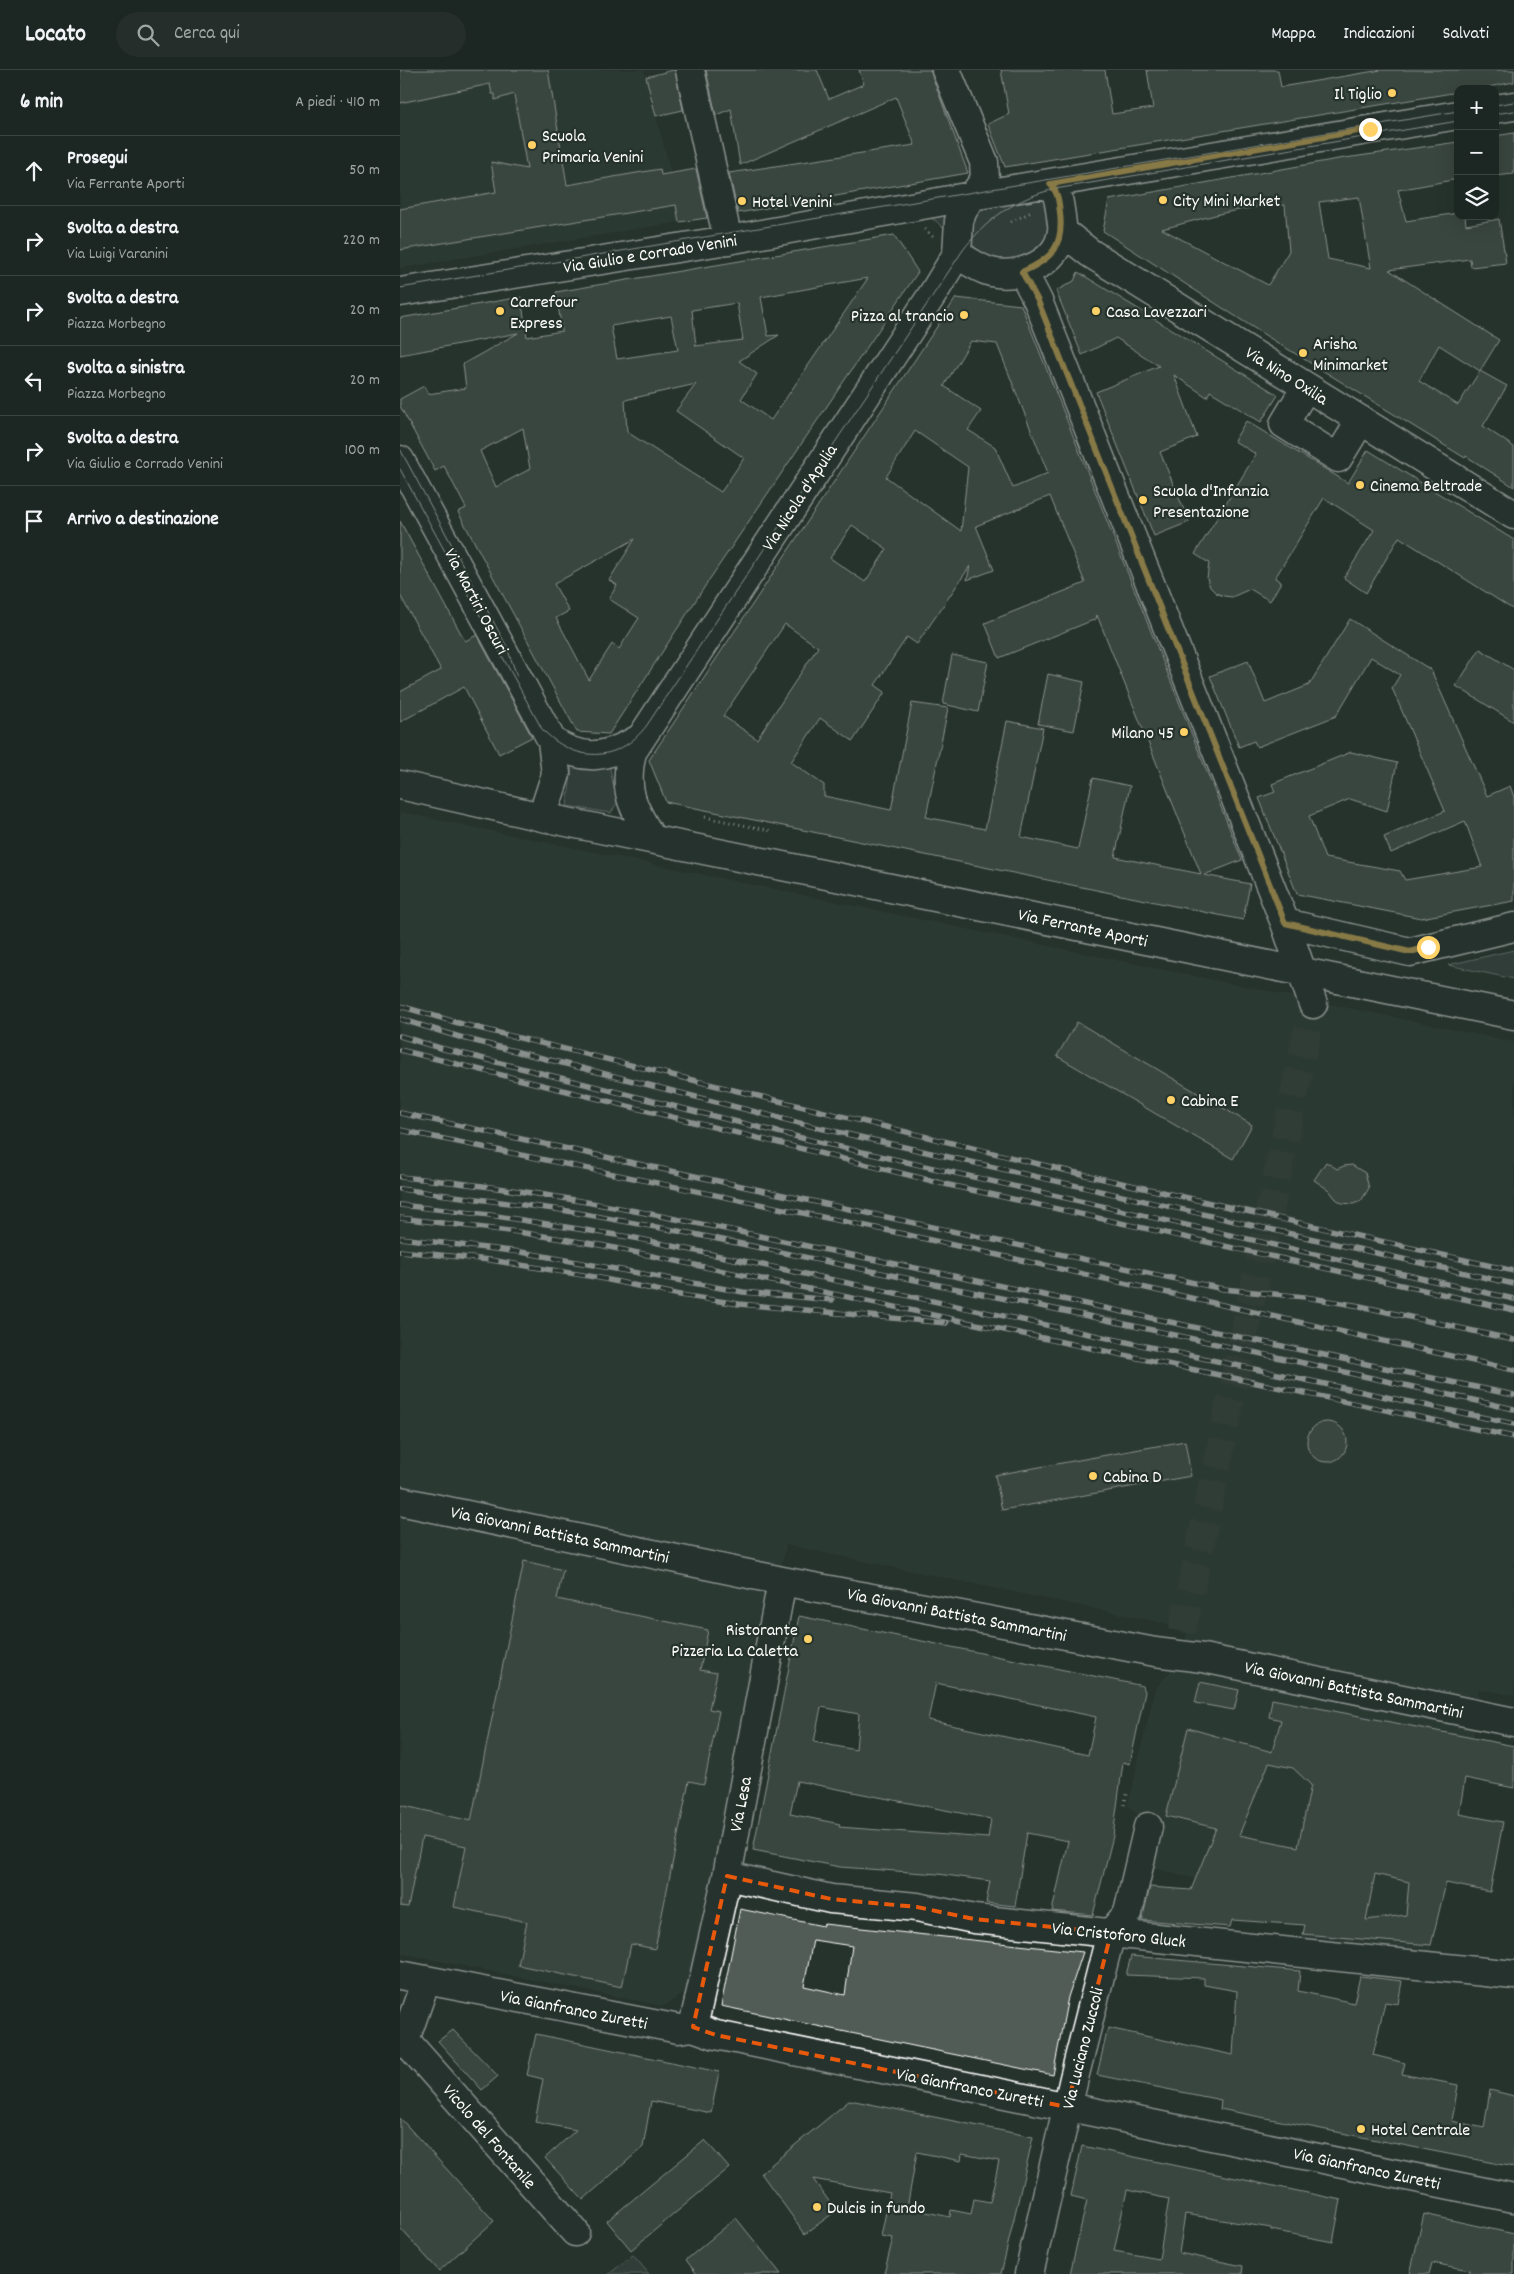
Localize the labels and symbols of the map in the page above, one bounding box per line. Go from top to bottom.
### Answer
place label: Il Tiglio [1334,83,1382,108]
marker: Il Tiglio [1386,87,1398,99]
route end [1359,118,1382,141]
place label: Scuola Primaria Venini [542,125,643,171]
marker: Scuola Primaria Venini [526,139,538,151]
place label: City Mini Market [1173,190,1281,215]
place label: Hotel Venini [752,191,832,216]
marker: City Mini Market [1157,194,1169,206]
marker: Hotel Venini [736,195,748,207]
street label: Via Giulio e Corrado Venini [562,229,739,282]
place label: Carrefour Express [510,291,578,337]
place label: Casa Lavezzari [1106,301,1207,326]
marker: Carrefour Express [494,305,506,317]
place label: Pizza al trancio [851,305,954,330]
marker: Casa Lavezzari [1090,305,1102,317]
marker: Pizza al trancio [958,309,970,321]
place label: Arisha Minimarket [1313,333,1388,379]
street label: Via Nino Oxilia [1239,342,1332,413]
marker: Arisha Minimarket [1297,347,1309,359]
street label: Via Nicola d'Apulia [757,440,845,557]
place label: Cinema Beltrade [1370,475,1482,500]
marker: Cinema Beltrade [1354,479,1366,491]
place label: Scuola d'Infanzia Presentazione [1153,480,1269,526]
marker: Scuola d'Infanzia Presentazione [1137,494,1149,506]
street label: Via Martiri Oscuri [436,545,513,660]
place label: Milano 45 [1111,722,1174,747]
marker: Milano 45 [1178,726,1190,738]
street label: Via Ferrante Aporti [1015,903,1150,955]
route start [1417,936,1440,959]
place label: Cabina E [1181,1090,1238,1115]
marker: Cabina E [1165,1094,1177,1106]
place label: Cabina D [1103,1466,1162,1491]
marker: Cabina D [1087,1470,1099,1482]
street label: Via Giovanni Battista Sammartini [448,1501,671,1572]
street label: Via Giovanni Battista Sammartini [845,1583,1068,1650]
place label: Ristorante Pizzeria La Caletta [671,1619,799,1665]
marker: Ristorante Pizzeria La Caletta [802,1633,814,1645]
street label: Via Giovanni Battista Sammartini [1242,1656,1465,1727]
street label: Via Lesa [725,1774,760,1834]
street label: Via Cristoforo Gluck [1051,1917,1187,1956]
street label: Via Gianfranco Zuretti [498,1985,649,2038]
street label: Via Luciano Zuccoli [1057,1985,1112,2112]
street label: Via Gianfranco Zuretti [894,2063,1045,2116]
street label: Vicolo del Fontanile [435,2080,541,2196]
place label: Hotel Centrale [1371,2119,1470,2144]
marker: Hotel Centrale [1355,2123,1367,2135]
street label: Via Gianfranco Zuretti [1291,2143,1442,2198]
place label: Dulcis in fundo [827,2197,925,2222]
marker: Dulcis in fundo [811,2201,823,2213]

